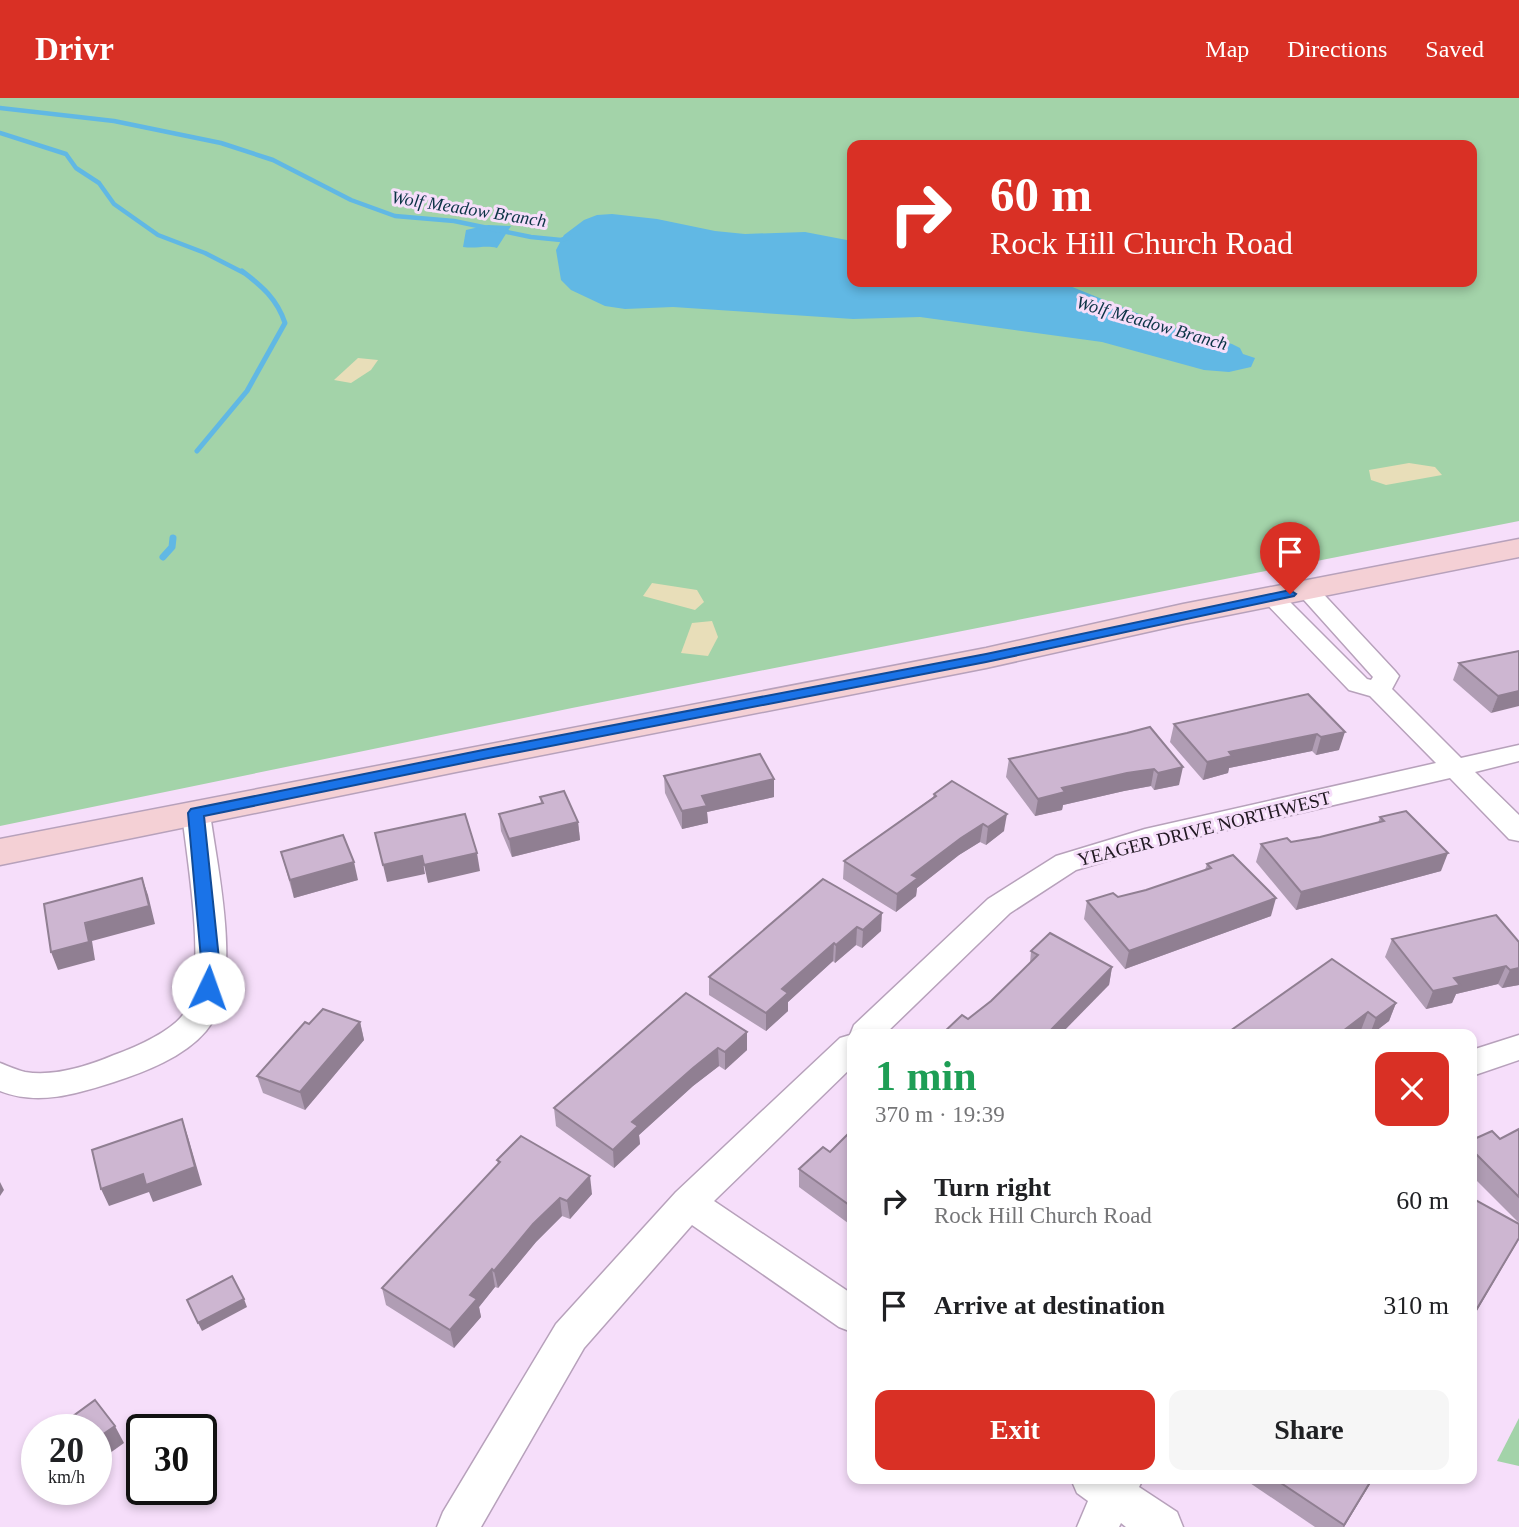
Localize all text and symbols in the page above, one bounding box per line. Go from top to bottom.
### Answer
text: Drivr [35,31,114,67]
text: Map [1205,36,1249,62]
text: Directions [1287,36,1387,62]
text: Saved [1425,36,1484,62]
text: 60 m [990,167,1092,222]
icon: right [875,168,966,259]
water label: Wolf Meadow Branch [390,187,548,231]
text: Rock Hill Church Road [990,225,1293,261]
water label: Wolf Meadow Branch [1074,292,1230,354]
pin [1260,522,1320,594]
icon: arrive [1271,533,1309,571]
street label: YEAGER DRIVE NORTHWEST [1075,787,1333,870]
position arrow [171,951,245,1025]
button: close [1375,1052,1449,1126]
text: 1 min [875,1053,977,1099]
text: 370 m · 19:39 [875,1102,1005,1127]
text: Turn right [934,1173,1051,1202]
icon: right [875,1182,913,1220]
text: 60 m [1396,1186,1449,1215]
text: Rock Hill Church Road [934,1203,1152,1228]
icon: arrive [875,1287,913,1325]
text: Arrive at destination [934,1291,1165,1320]
text: 310 m [1383,1291,1449,1320]
button: Exit [875,1390,1155,1470]
button: Share [1169,1390,1449,1470]
speed limit sign: 30 [126,1414,217,1505]
text: 20 [49,1431,84,1470]
text: km/h [48,1467,85,1487]

